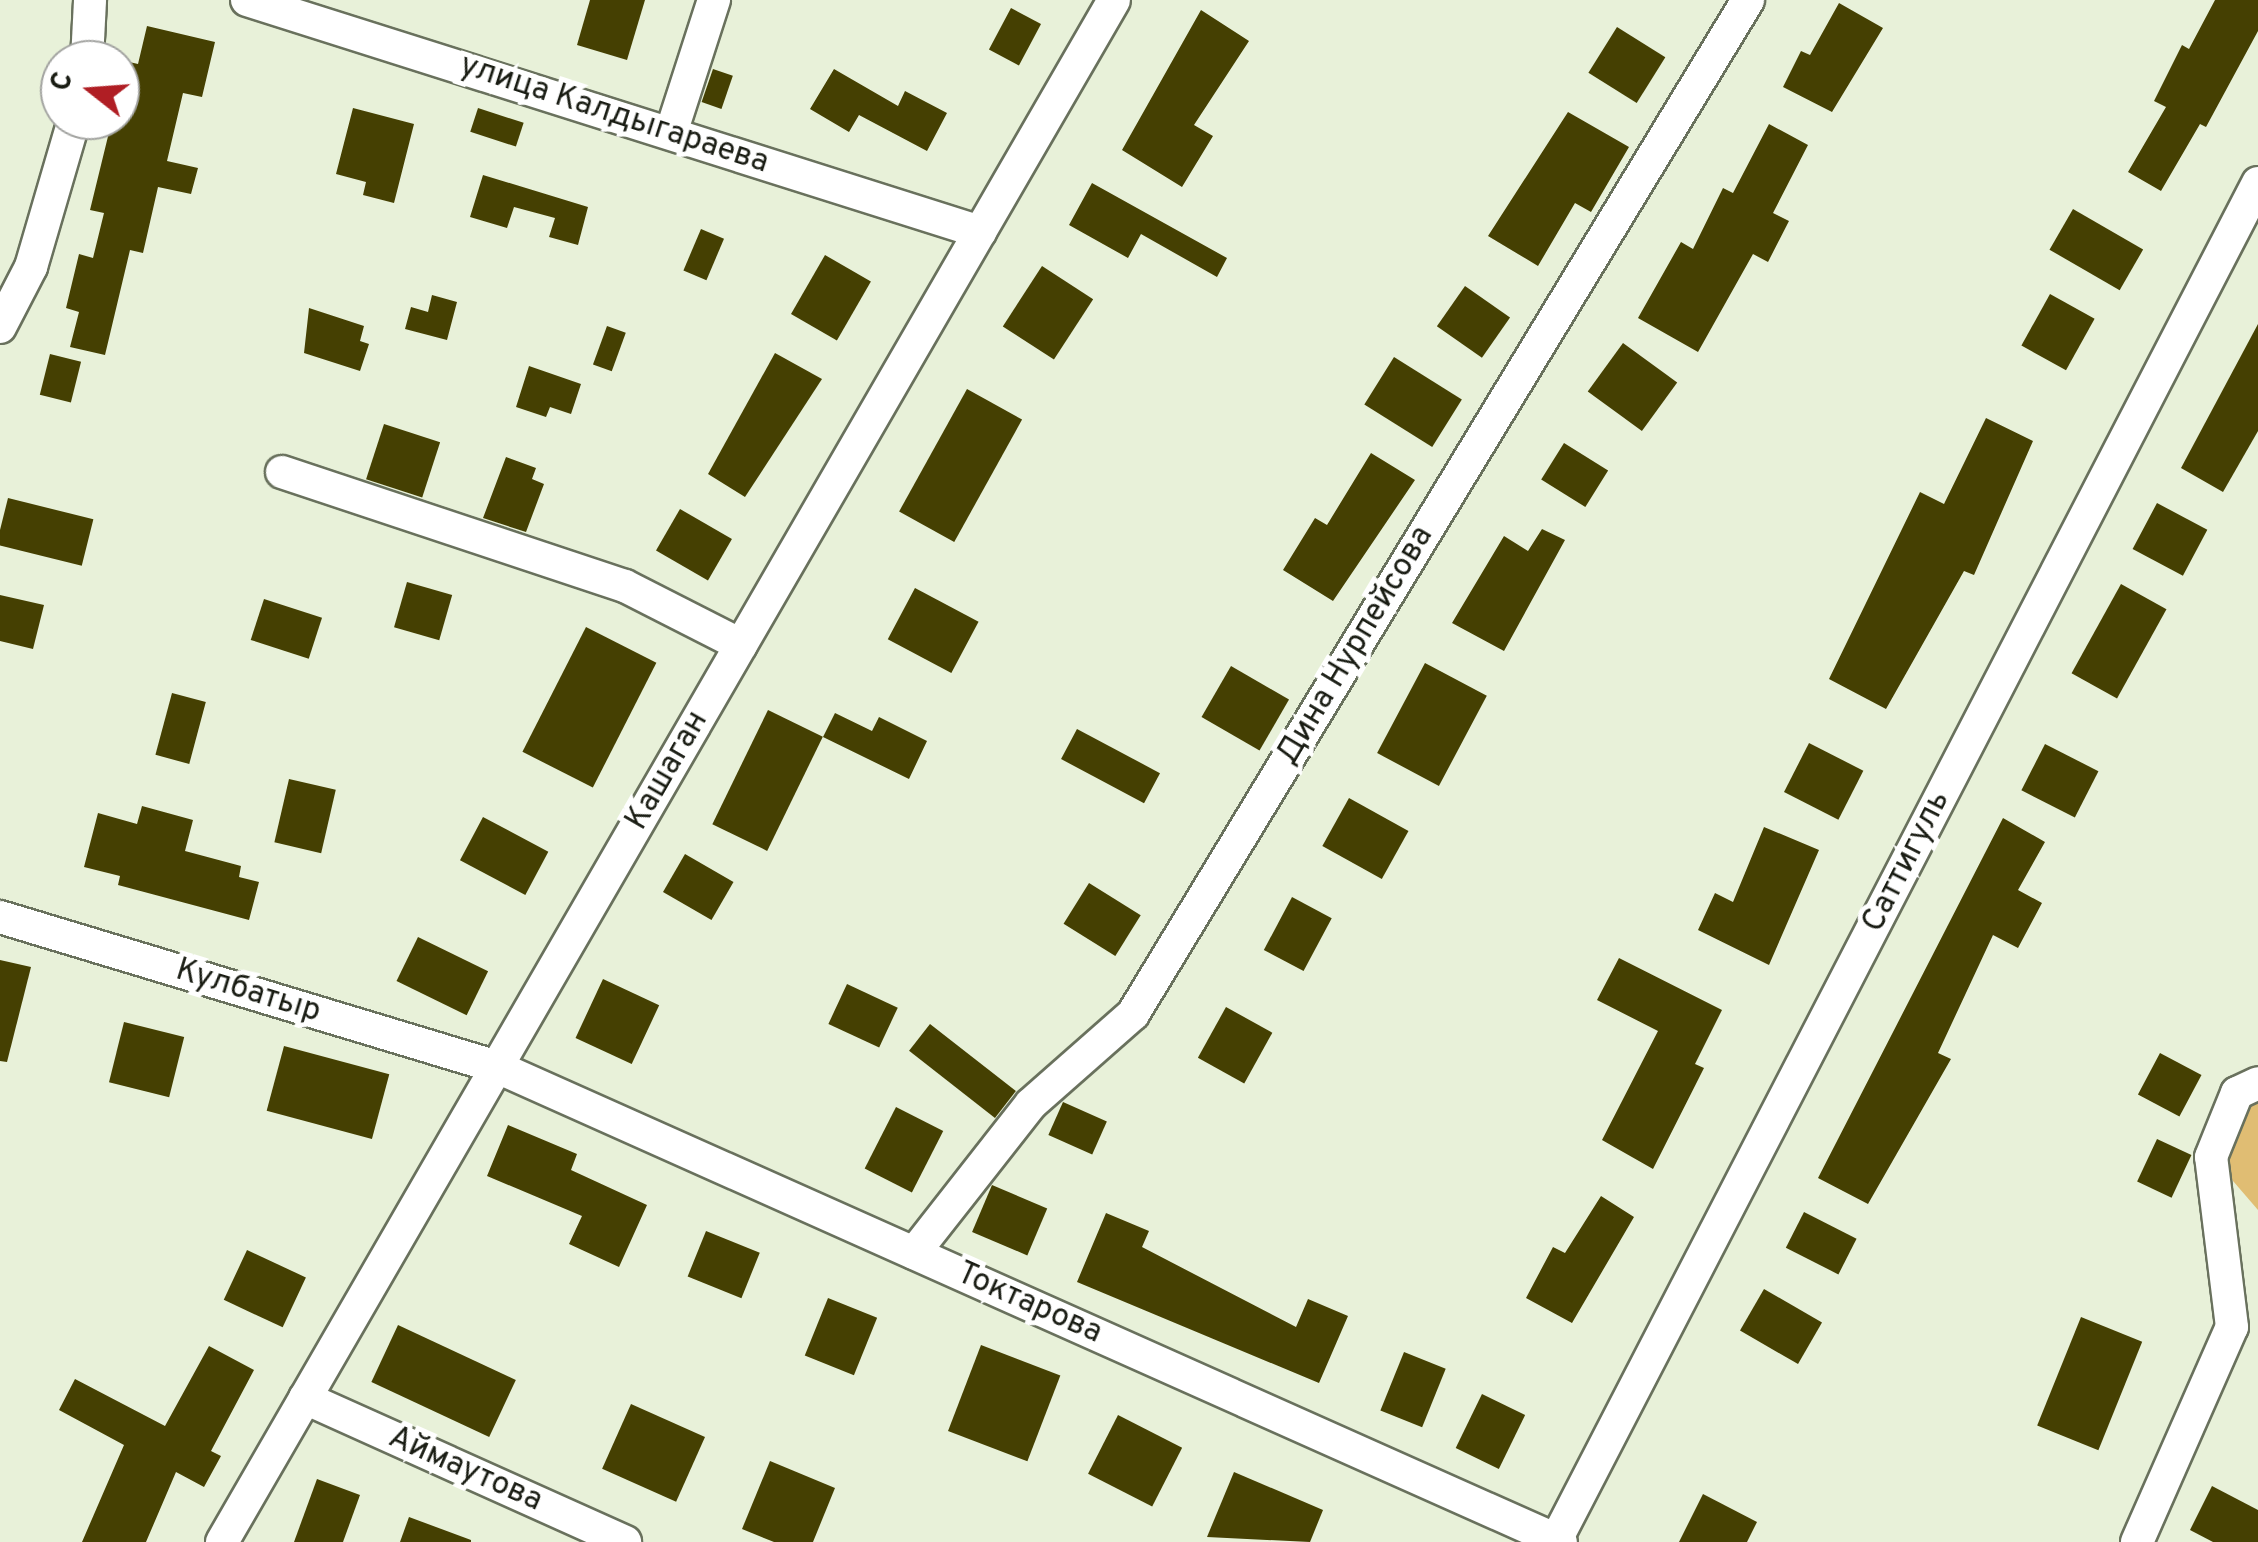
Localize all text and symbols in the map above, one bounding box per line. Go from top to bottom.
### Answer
north arrow [40,40,140,140]
street label: улица Калдыгараева [455,47,773,183]
text: С [43,68,83,96]
street label: Дина Нурпейсова [1270,520,1442,772]
street label: Кашаган [619,705,717,837]
street label: Саттигуль [1855,785,1959,939]
street label: Кулбатыр [171,952,325,1032]
street label: Токтарова [951,1255,1107,1353]
street label: Аймаутова [382,1419,548,1521]

